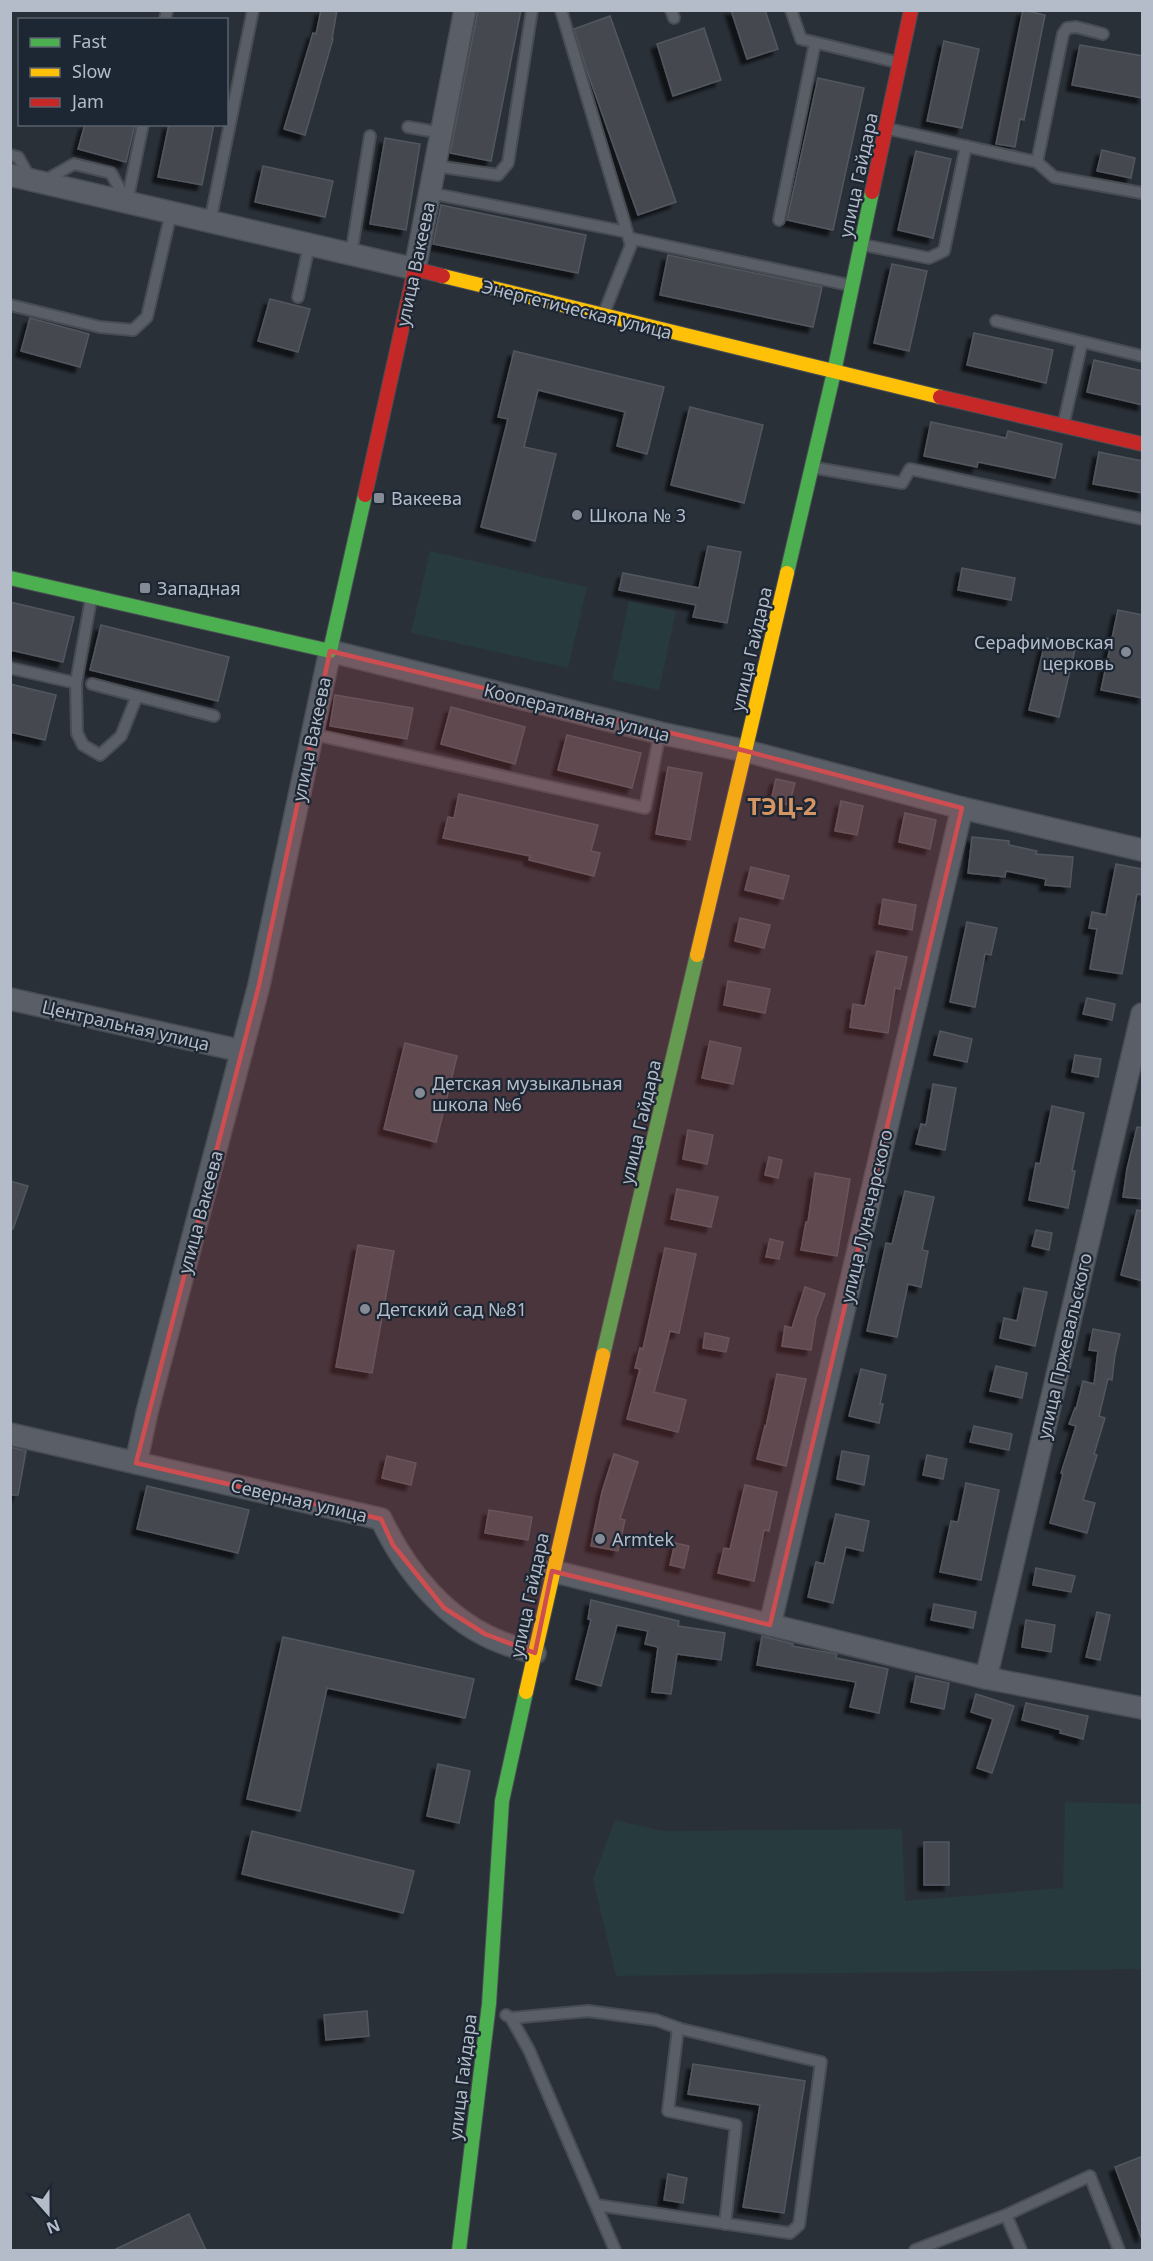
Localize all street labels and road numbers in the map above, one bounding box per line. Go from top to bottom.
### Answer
street label: улица Гайдара [833,110,883,240]
street label: улица Вакеева [390,200,440,328]
street label: Энергетическая улица [479,274,675,344]
street label: улица Гайдара [725,584,777,714]
street label: улица Вакеева [286,675,336,803]
street label: Кооперативная улица [482,677,672,747]
street label: Центральная улица [40,994,212,1056]
street label: улица Гайдара [614,1057,666,1187]
street label: улица Луначарского [834,1127,898,1305]
street label: улица Вакеева [172,1148,228,1276]
street label: улица Пржевальского [1031,1251,1097,1441]
street label: Северная улица [228,1473,370,1527]
street label: улица Гайдара [504,1530,554,1660]
street label: улица Гайдара [442,2012,482,2142]

